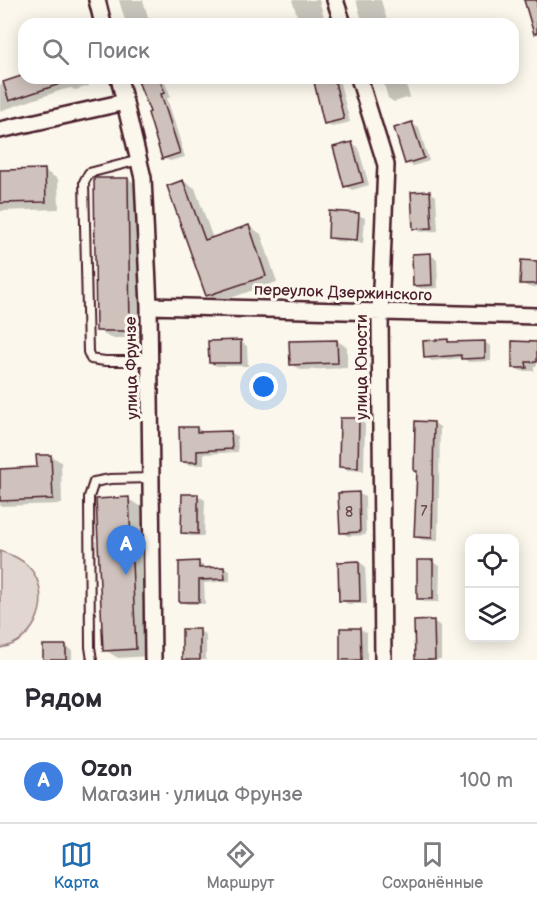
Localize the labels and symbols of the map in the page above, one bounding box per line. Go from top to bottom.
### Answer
street label: переулок Дзержинского [254,280,432,306]
street label: улица Юности [353,314,372,420]
street label: улица Фрунзе [122,316,142,420]
your location [249,372,278,401]
house number: 7 [421,503,428,520]
house number: 8 [345,504,353,521]
pin: A [106,526,146,575]

